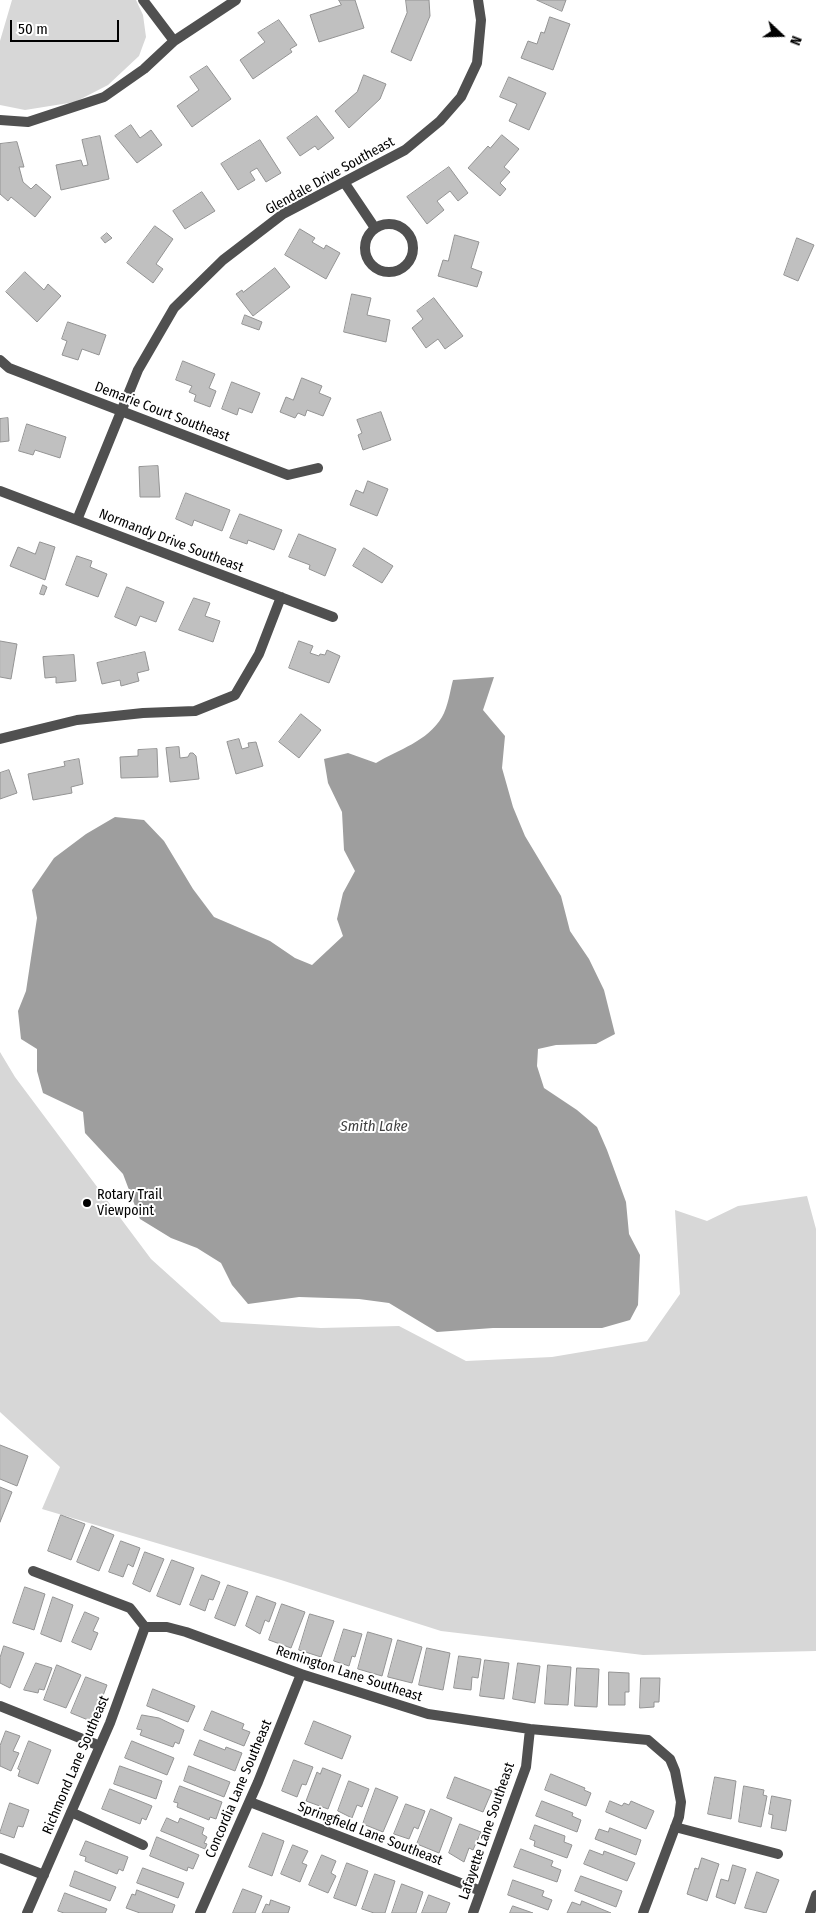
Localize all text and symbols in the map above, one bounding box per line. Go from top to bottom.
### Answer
scale bar [12,10,121,42]
north arrow [756,10,806,60]
text: 50 m [18,20,48,38]
text: N [786,34,805,48]
street label: Glendale Drive Southeast [263,134,397,218]
street label: Demarie Court Southeast [92,378,232,446]
street label: Normandy Drive Southeast [96,506,246,576]
water label: Smith Lake [340,1118,408,1136]
place label: Rotary Trail Viewpoint [97,1187,162,1220]
marker: Rotary Trail Viewpoint [81,1197,93,1209]
street label: Remington Lane Southeast [274,1642,424,1706]
street label: Richmond Lane Southeast [39,1693,113,1837]
street label: Concordia Lane Southeast [202,1717,276,1861]
street label: Lafayette Lane Southeast [456,1760,518,1902]
street label: Springfield Lane Southeast [295,1799,445,1869]

